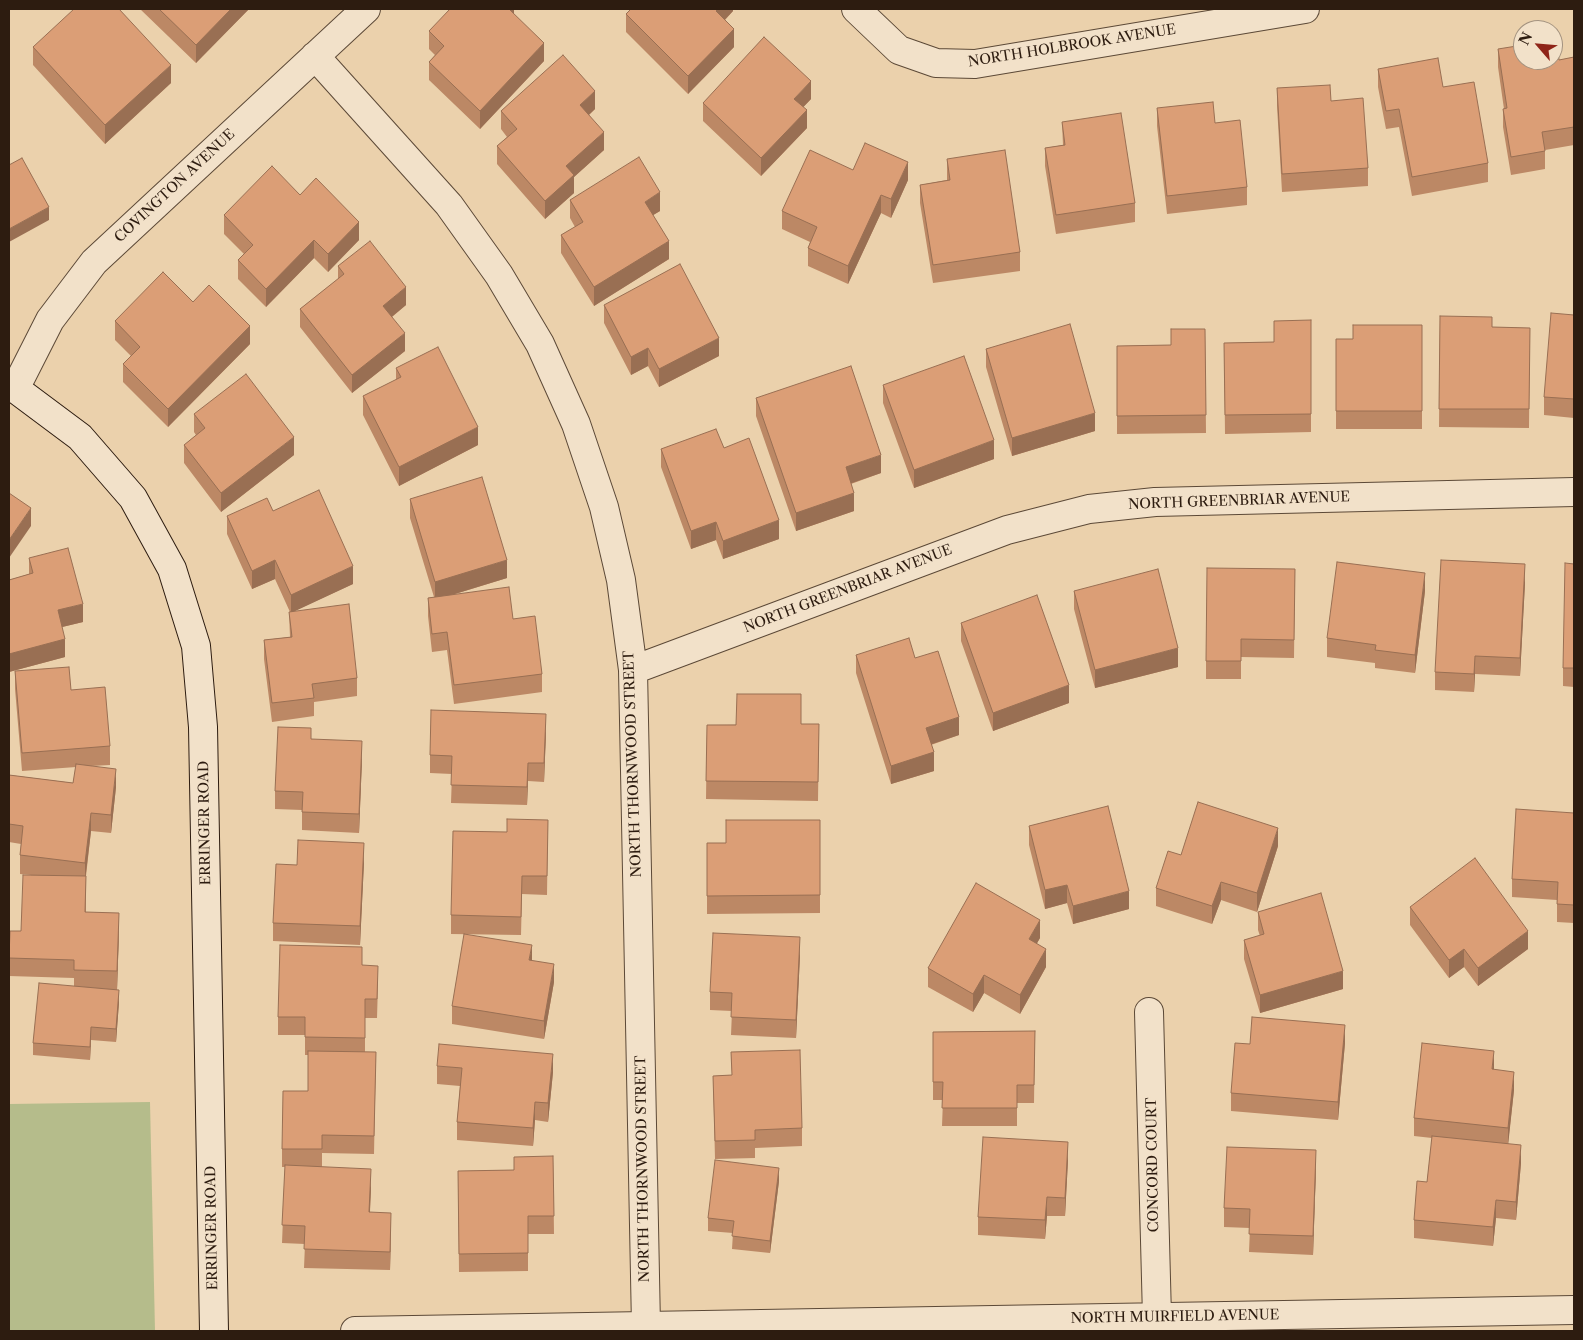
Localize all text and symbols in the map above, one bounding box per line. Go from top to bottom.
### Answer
north arrow [1513,20,1563,70]
street label: NORTH HOLBROOK AVENUE [967,21,1177,71]
text: N [1515,29,1536,48]
street label: COVINGTON AVENUE [111,126,239,246]
street label: NORTH GREENBRIAR AVENUE [1128,489,1350,513]
street label: NORTH GREENBRIAR AVENUE [741,541,955,637]
street label: NORTH THORNWOOD STREET [621,650,645,878]
street label: ERRINGER ROAD [196,760,214,886]
street label: NORTH THORNWOOD STREET [633,1056,653,1282]
street label: CONCORD COURT [1143,1097,1163,1233]
street label: ERRINGER ROAD [203,1165,221,1291]
street label: NORTH MUIRFIELD AVENUE [1070,1307,1280,1327]

